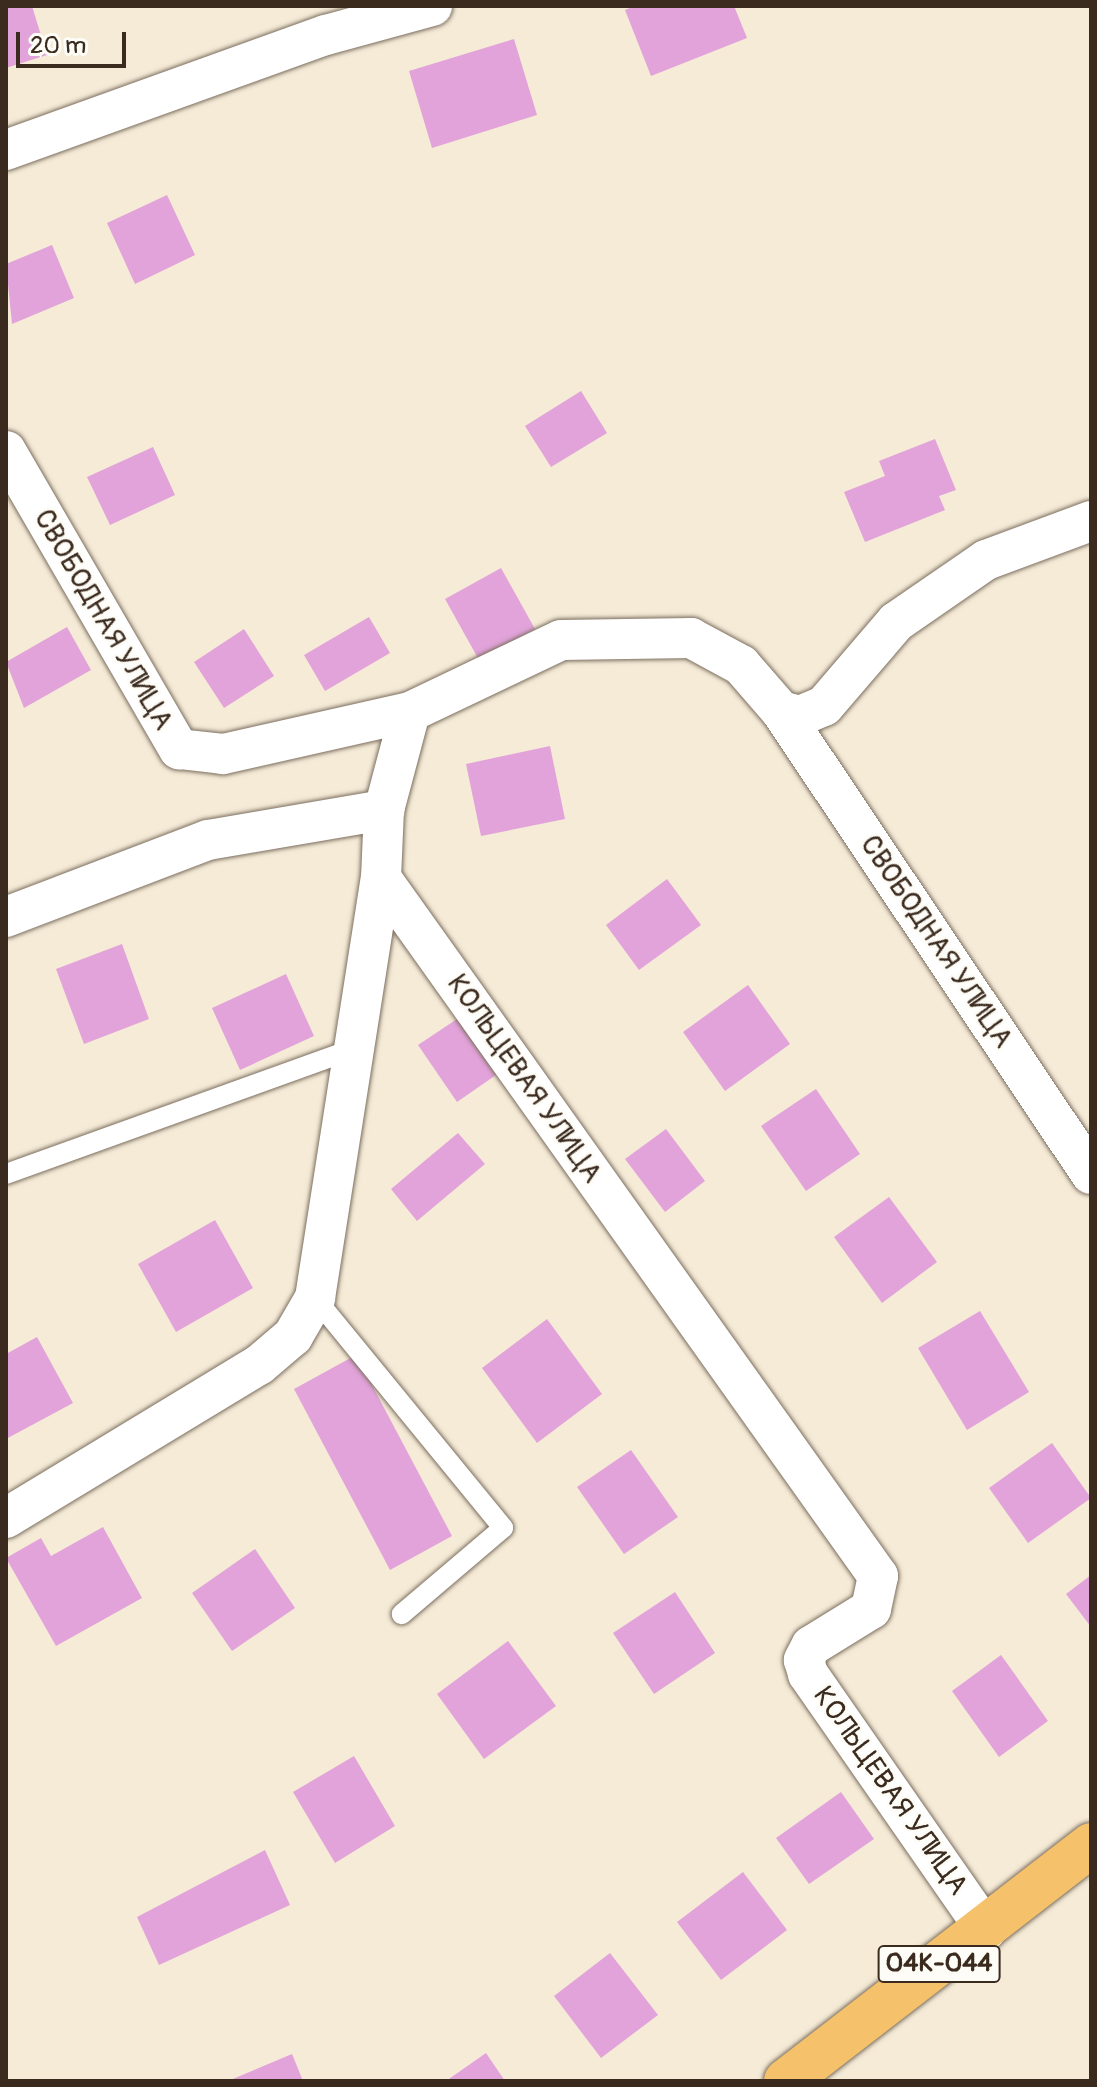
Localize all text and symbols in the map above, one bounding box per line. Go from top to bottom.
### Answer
scale bar [20,16,130,66]
text: 20 m [30,31,86,60]
street label: СВОБОДНАЯ УЛИЦА [26,504,180,736]
street label: СВОБОДНАЯ УЛИЦА [852,829,1020,1055]
street label: КОЛЬЦЕВАЯ УЛИЦА [439,968,609,1190]
street label: КОЛЬЦЕВАЯ УЛИЦА [805,1680,975,1902]
road number: 04К-044 [877,1942,1001,1986]

